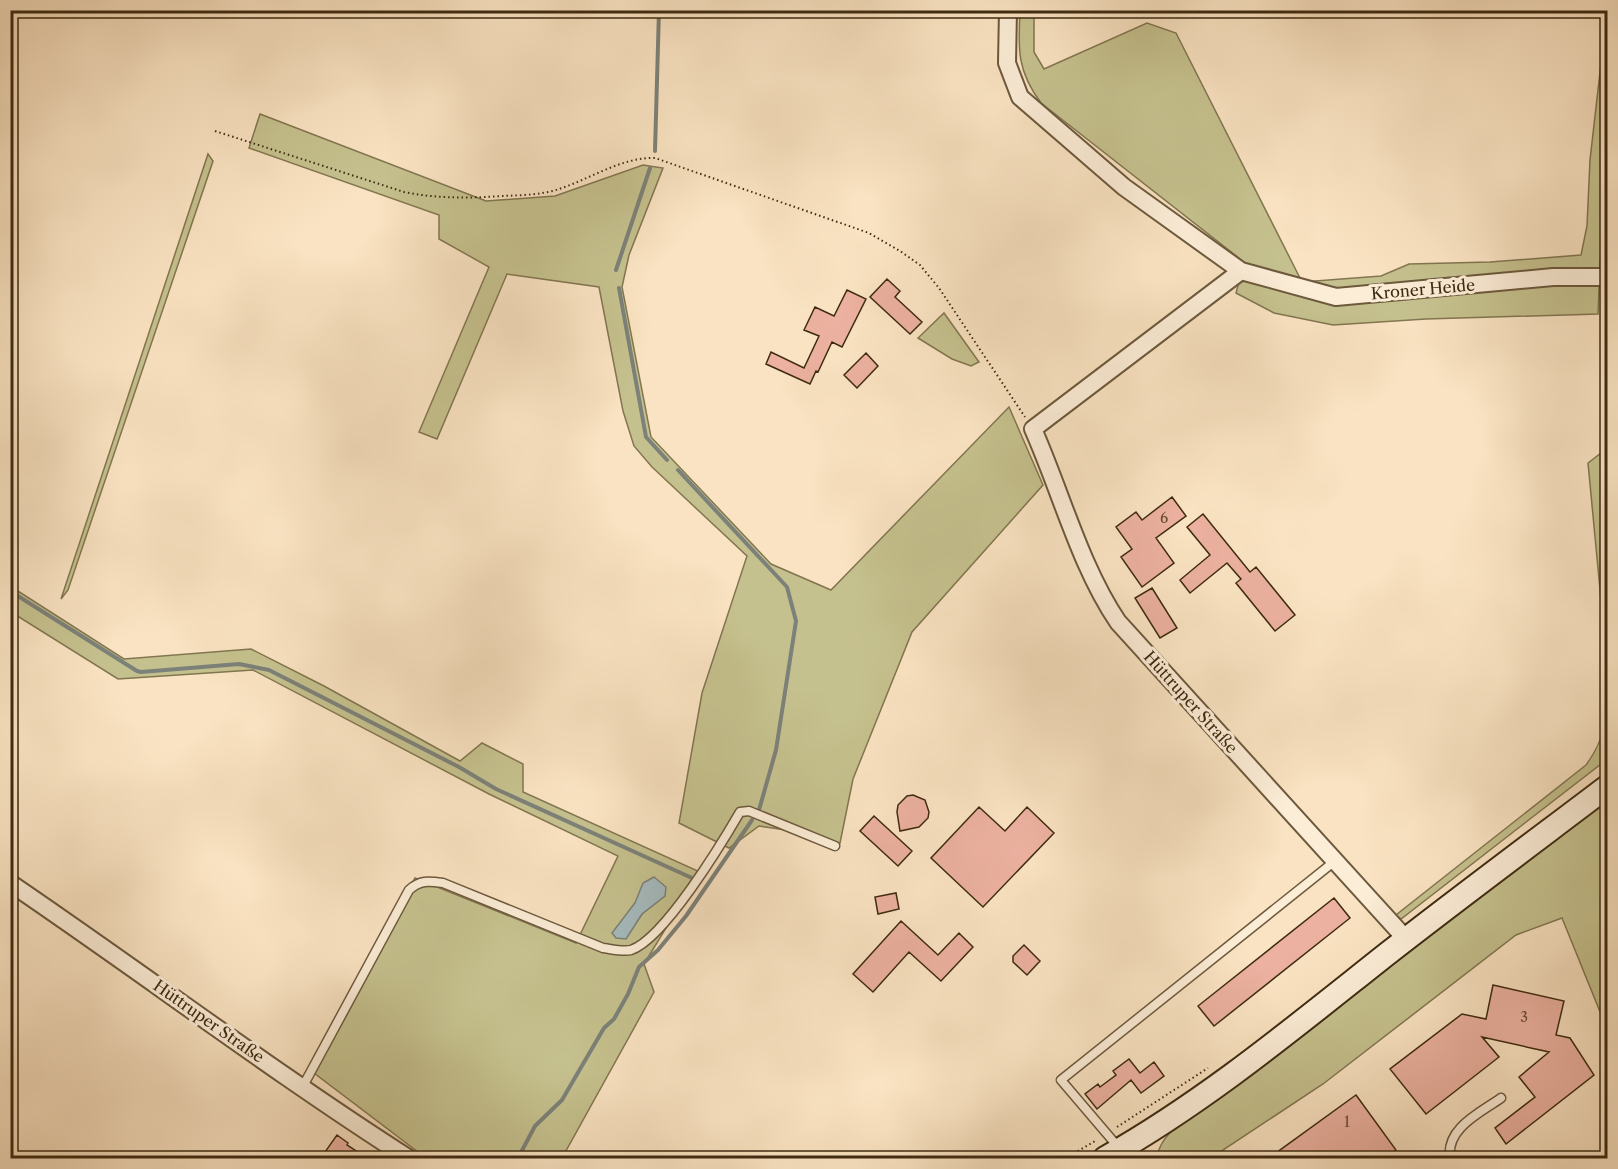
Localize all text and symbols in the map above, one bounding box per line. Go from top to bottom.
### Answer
street label: Kroner Heide [1370,274,1476,304]
house number: 6 [1160,509,1168,527]
street label: Hüttruper Straße [1140,647,1242,757]
street label: Hüttruper Straße [150,975,268,1067]
house number: 3 [1520,1008,1528,1026]
house number: 1 [1344,1113,1350,1131]

